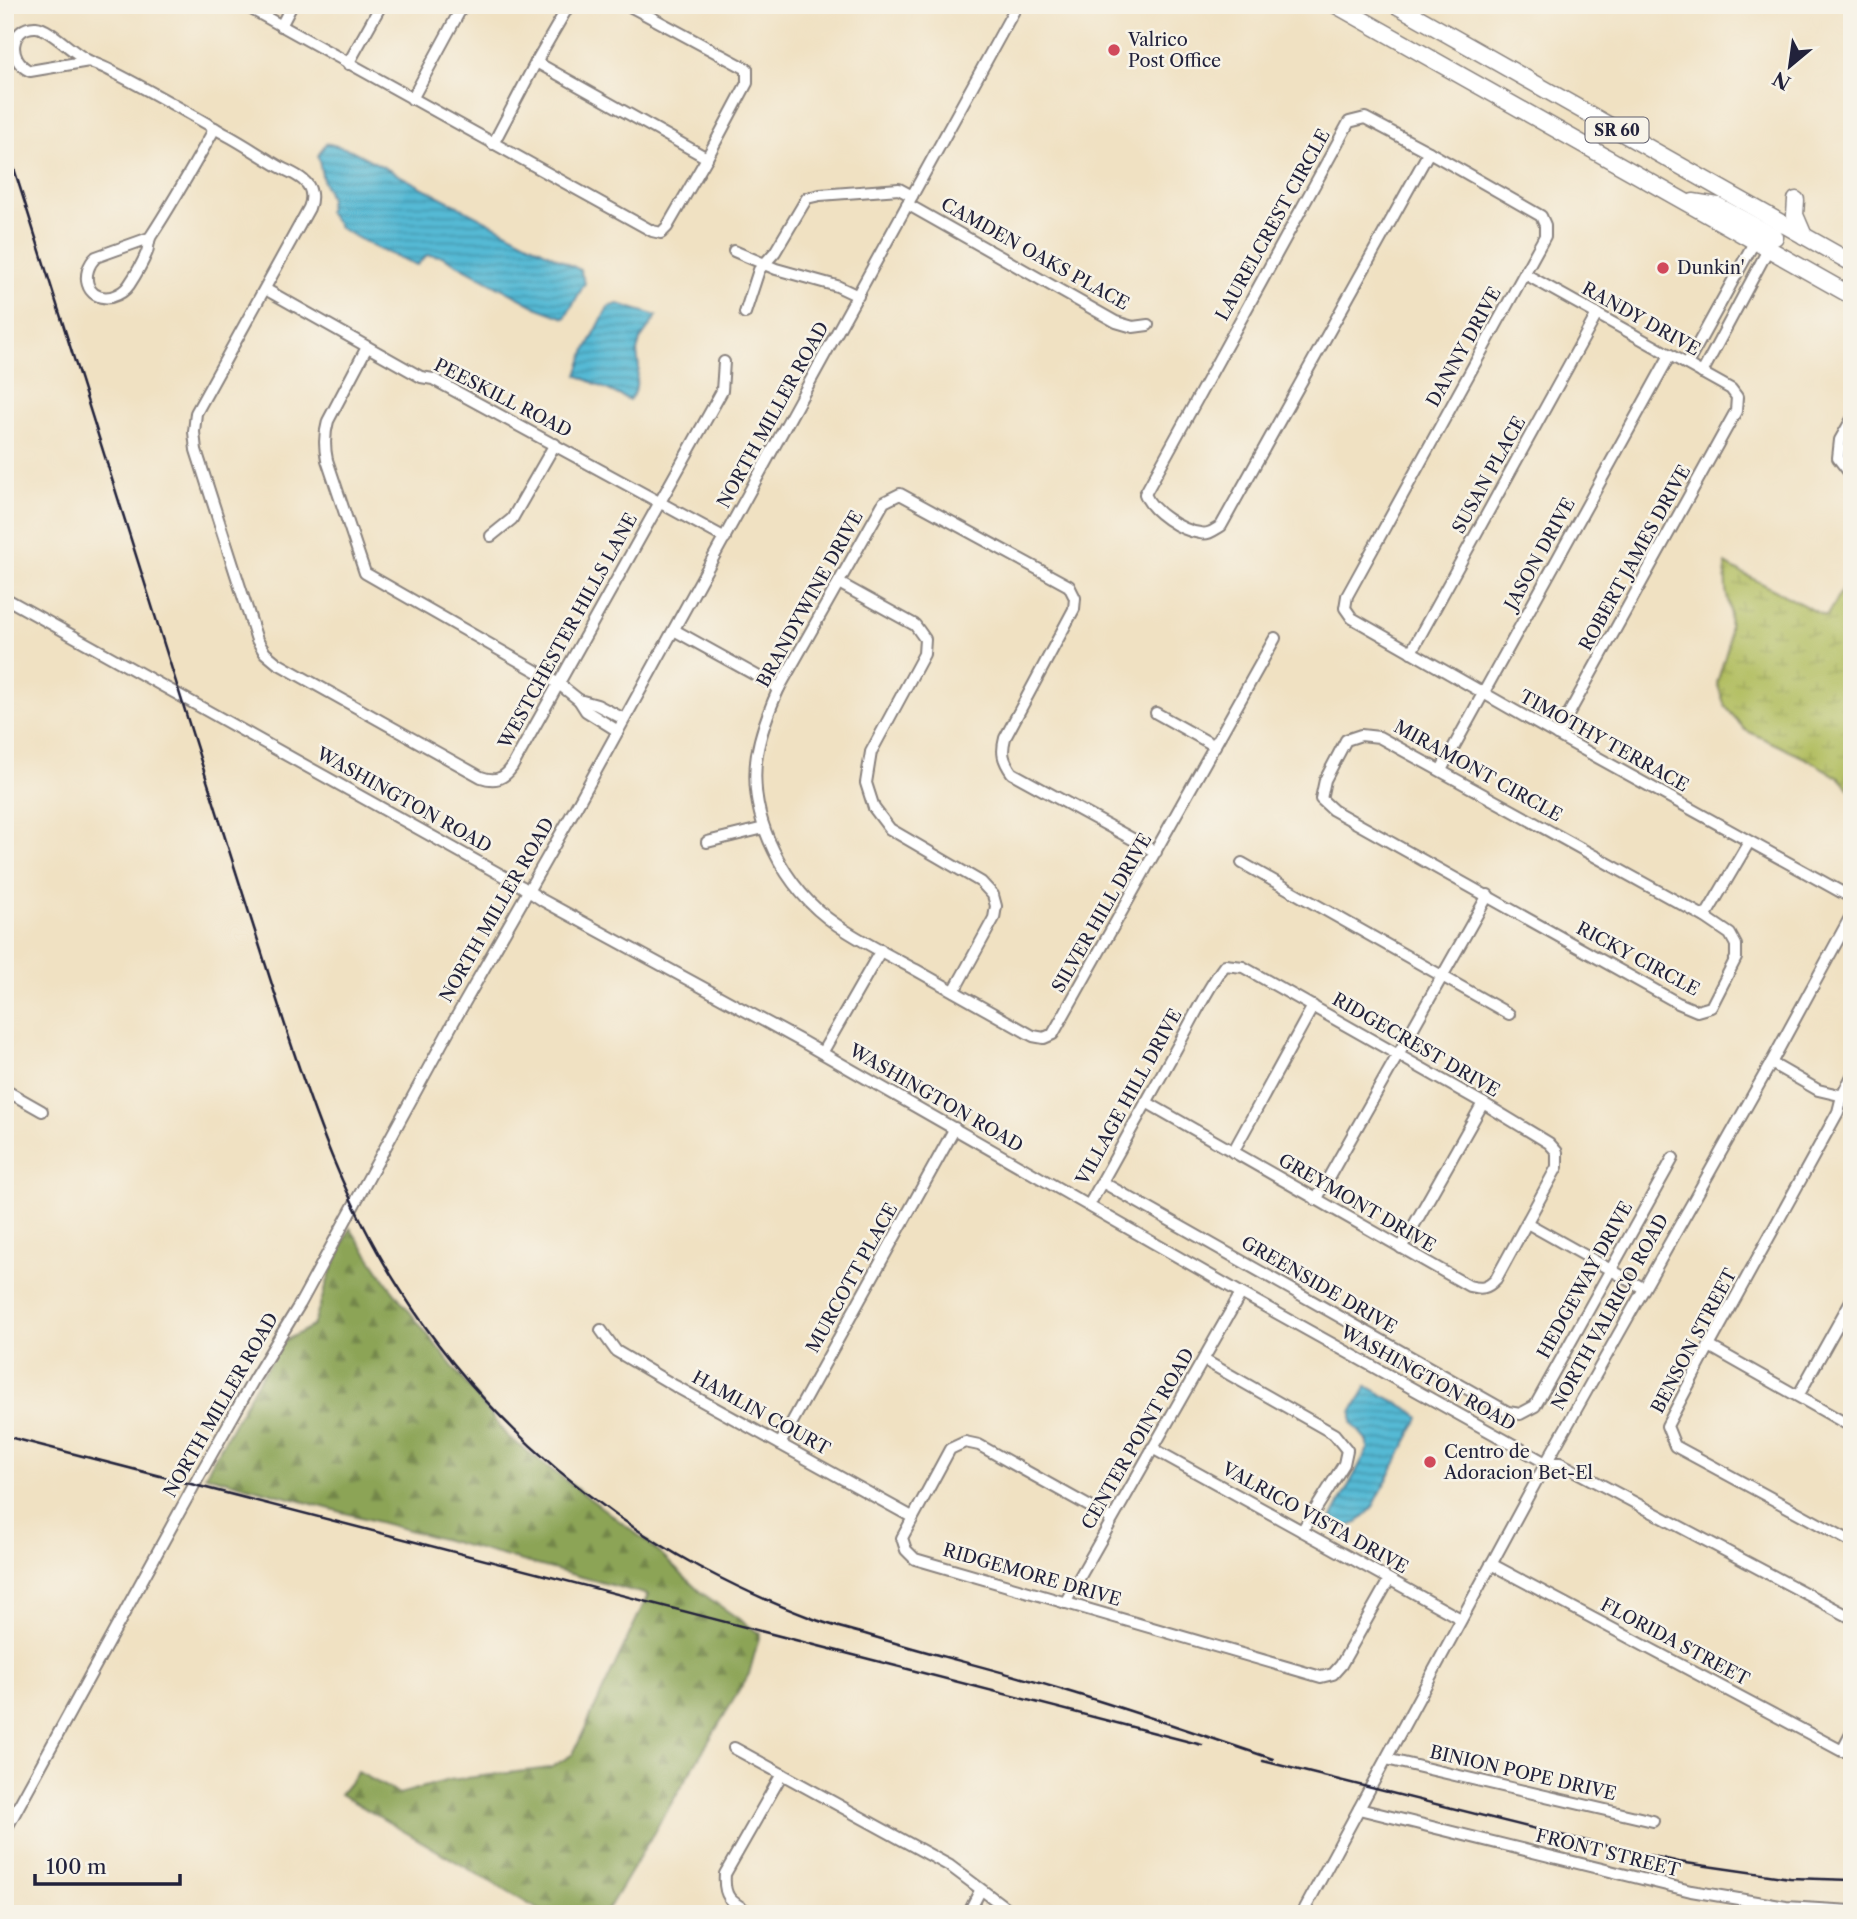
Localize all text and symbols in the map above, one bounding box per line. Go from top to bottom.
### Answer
place label: Valrico Post Office [1127,29,1221,72]
north arrow [1756,32,1826,102]
marker: Valrico Post Office [1106,42,1122,58]
text: N [1769,66,1795,94]
road number: SR 60 [1586,118,1648,142]
street label: LAURELCREST CIRCLE [1211,125,1335,325]
street label: CAMDEN OAKS PLACE [937,193,1133,315]
place label: Dunkin' [1677,257,1745,279]
marker: Dunkin' [1655,260,1671,276]
street label: RANDY DRIVE [1578,277,1704,361]
street label: DANNY DRIVE [1422,283,1506,411]
street label: NORTH MILLER ROAD [713,318,833,512]
street label: PEESKILL ROAD [431,354,575,442]
street label: SUSAN PLACE [1448,413,1530,537]
street label: ROBERT JAMES DRIVE [1575,461,1695,655]
street label: JASON DRIVE [1499,494,1580,617]
street label: BRANDYWINE DRIVE [752,507,868,691]
street label: WESTCHESTER HILLS LANE [493,509,642,753]
street label: TIMOTHY TERRACE [1516,685,1692,797]
street label: MIRAMONT CIRCLE [1390,716,1566,826]
street label: WASHINGTON ROAD [312,742,496,857]
street label: NORTH MILLER ROAD [435,814,559,1006]
street label: SILVER HILL DRIVE [1047,829,1157,997]
street label: RICKY CIRCLE [1573,917,1703,1001]
street label: RIDGECREST DRIVE [1329,988,1503,1102]
street label: VILLAGE HILL DRIVE [1071,1005,1187,1190]
street label: WASHINGTON ROAD [844,1039,1027,1157]
street label: GREYMONT DRIVE [1274,1149,1440,1257]
street label: HEDGEWAY DRIVE [1533,1198,1637,1362]
street label: MURCOTT PLACE [802,1199,902,1357]
street label: NORTH VALRICO ROAD [1547,1210,1673,1414]
street label: GREENSIDE DRIVE [1237,1231,1401,1339]
street label: BENSON STREET [1647,1264,1742,1417]
street label: NORTH MILLER ROAD [159,1309,283,1501]
street label: WASHINGTON ROAD [1336,1320,1520,1435]
street label: CENTER POINT ROAD [1077,1344,1199,1534]
street label: HAMLIN COURT [688,1366,834,1460]
place label: Centro de Adoracion Bet-El [1443,1441,1593,1484]
marker: Centro de Adoracion Bet-El [1422,1454,1438,1470]
street label: VALRICO VISTA DRIVE [1217,1457,1412,1578]
street label: RIDGEMORE DRIVE [940,1539,1124,1611]
street label: FLORIDA STREET [1597,1593,1754,1691]
street label: BINION POPE DRIVE [1428,1741,1618,1805]
street label: FRONT STREET [1534,1824,1683,1882]
scale bar [35,1842,180,1886]
text: 100 m [46,1854,107,1879]

